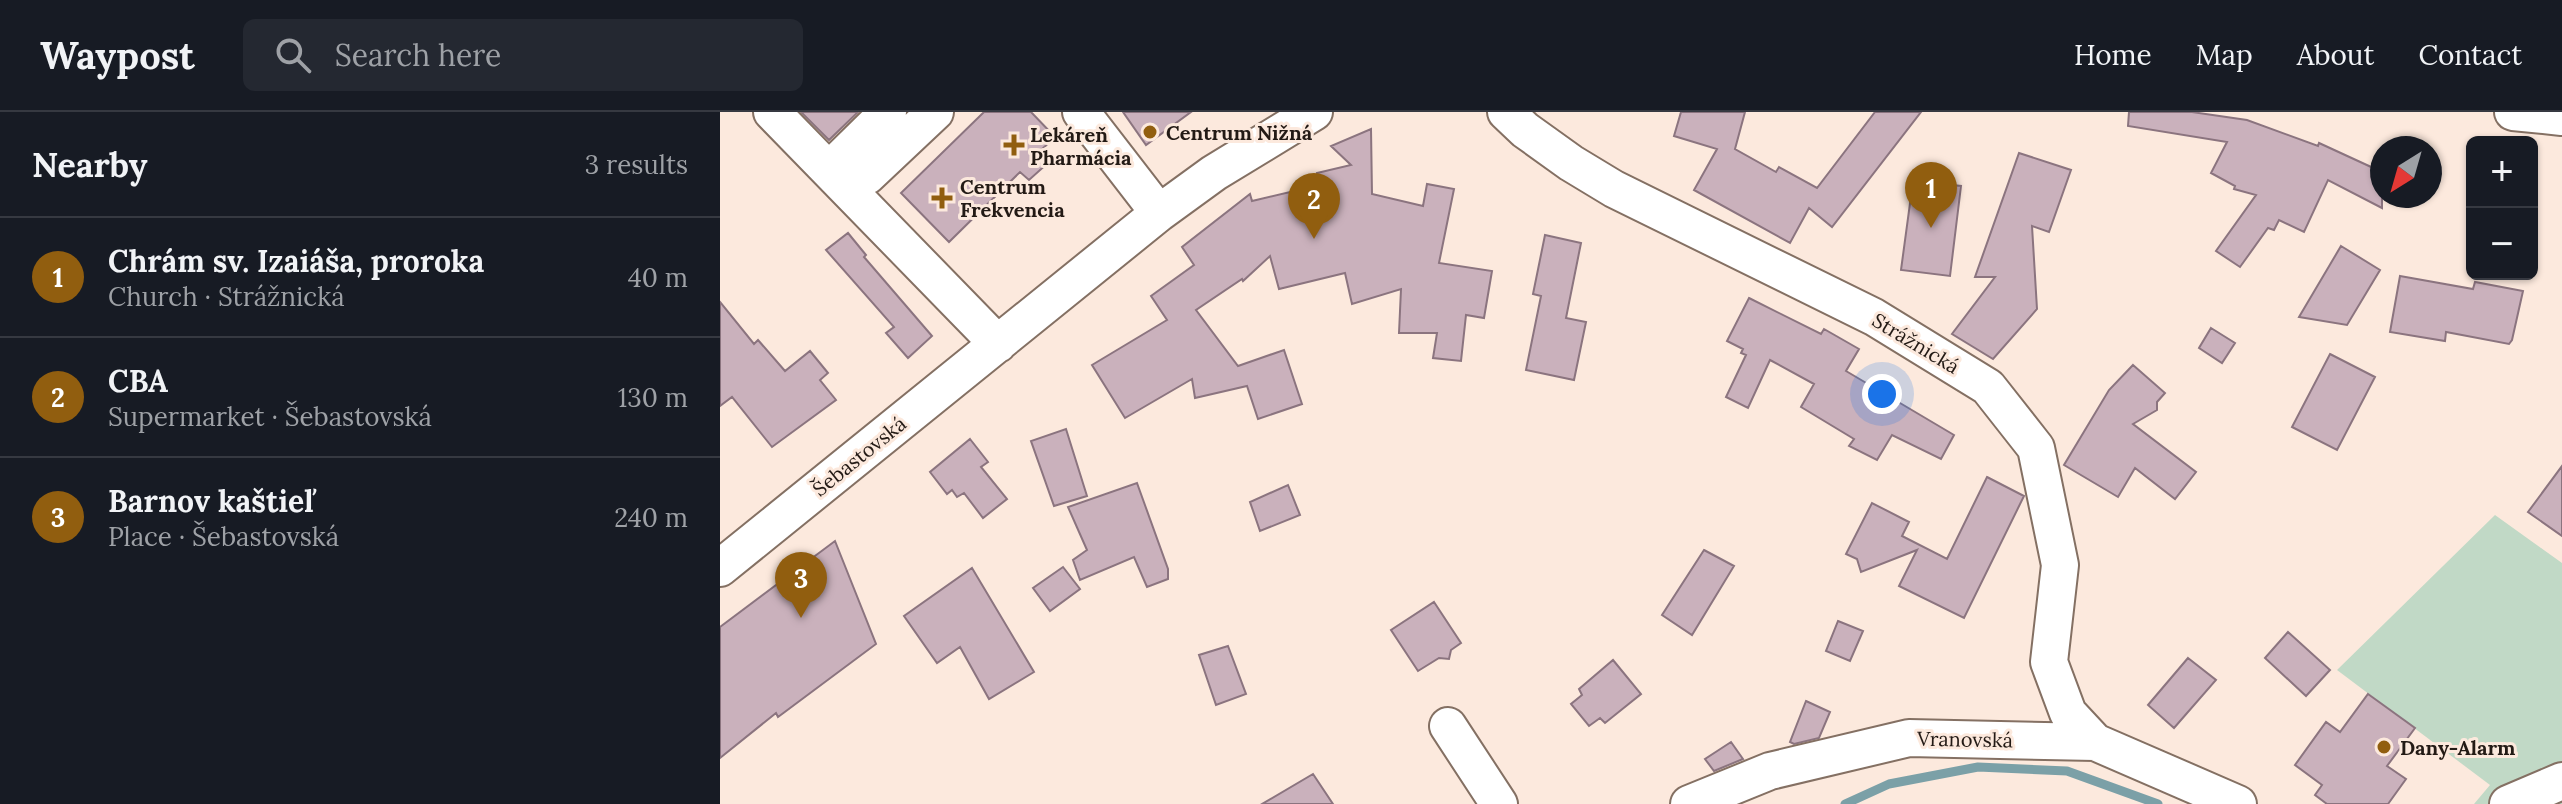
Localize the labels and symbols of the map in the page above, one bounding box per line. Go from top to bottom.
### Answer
place label: Centrum Nižná [1166,120,1313,145]
place label: Lekáreň Pharmácia [1030,122,1132,170]
marker: Centrum Nižná [1141,123,1159,141]
marker: Lekáreň Pharmácia [1005,136,1023,154]
north arrow [2370,136,2442,208]
pin: 1 [1905,162,1957,228]
pin: 2 [1288,173,1340,239]
place label: Centrum Frekvencia [960,174,1065,222]
marker: Centrum Frekvencia [931,187,953,209]
street label: Strážnická [1868,307,1964,379]
your location [1862,374,1902,414]
street label: Šebastovská [807,411,911,501]
pin: 3 [775,552,827,618]
street label: Vranovská [1916,726,2013,752]
place label: Dany-Alarm [2400,735,2516,760]
marker: Dany-Alarm [2375,738,2393,756]

